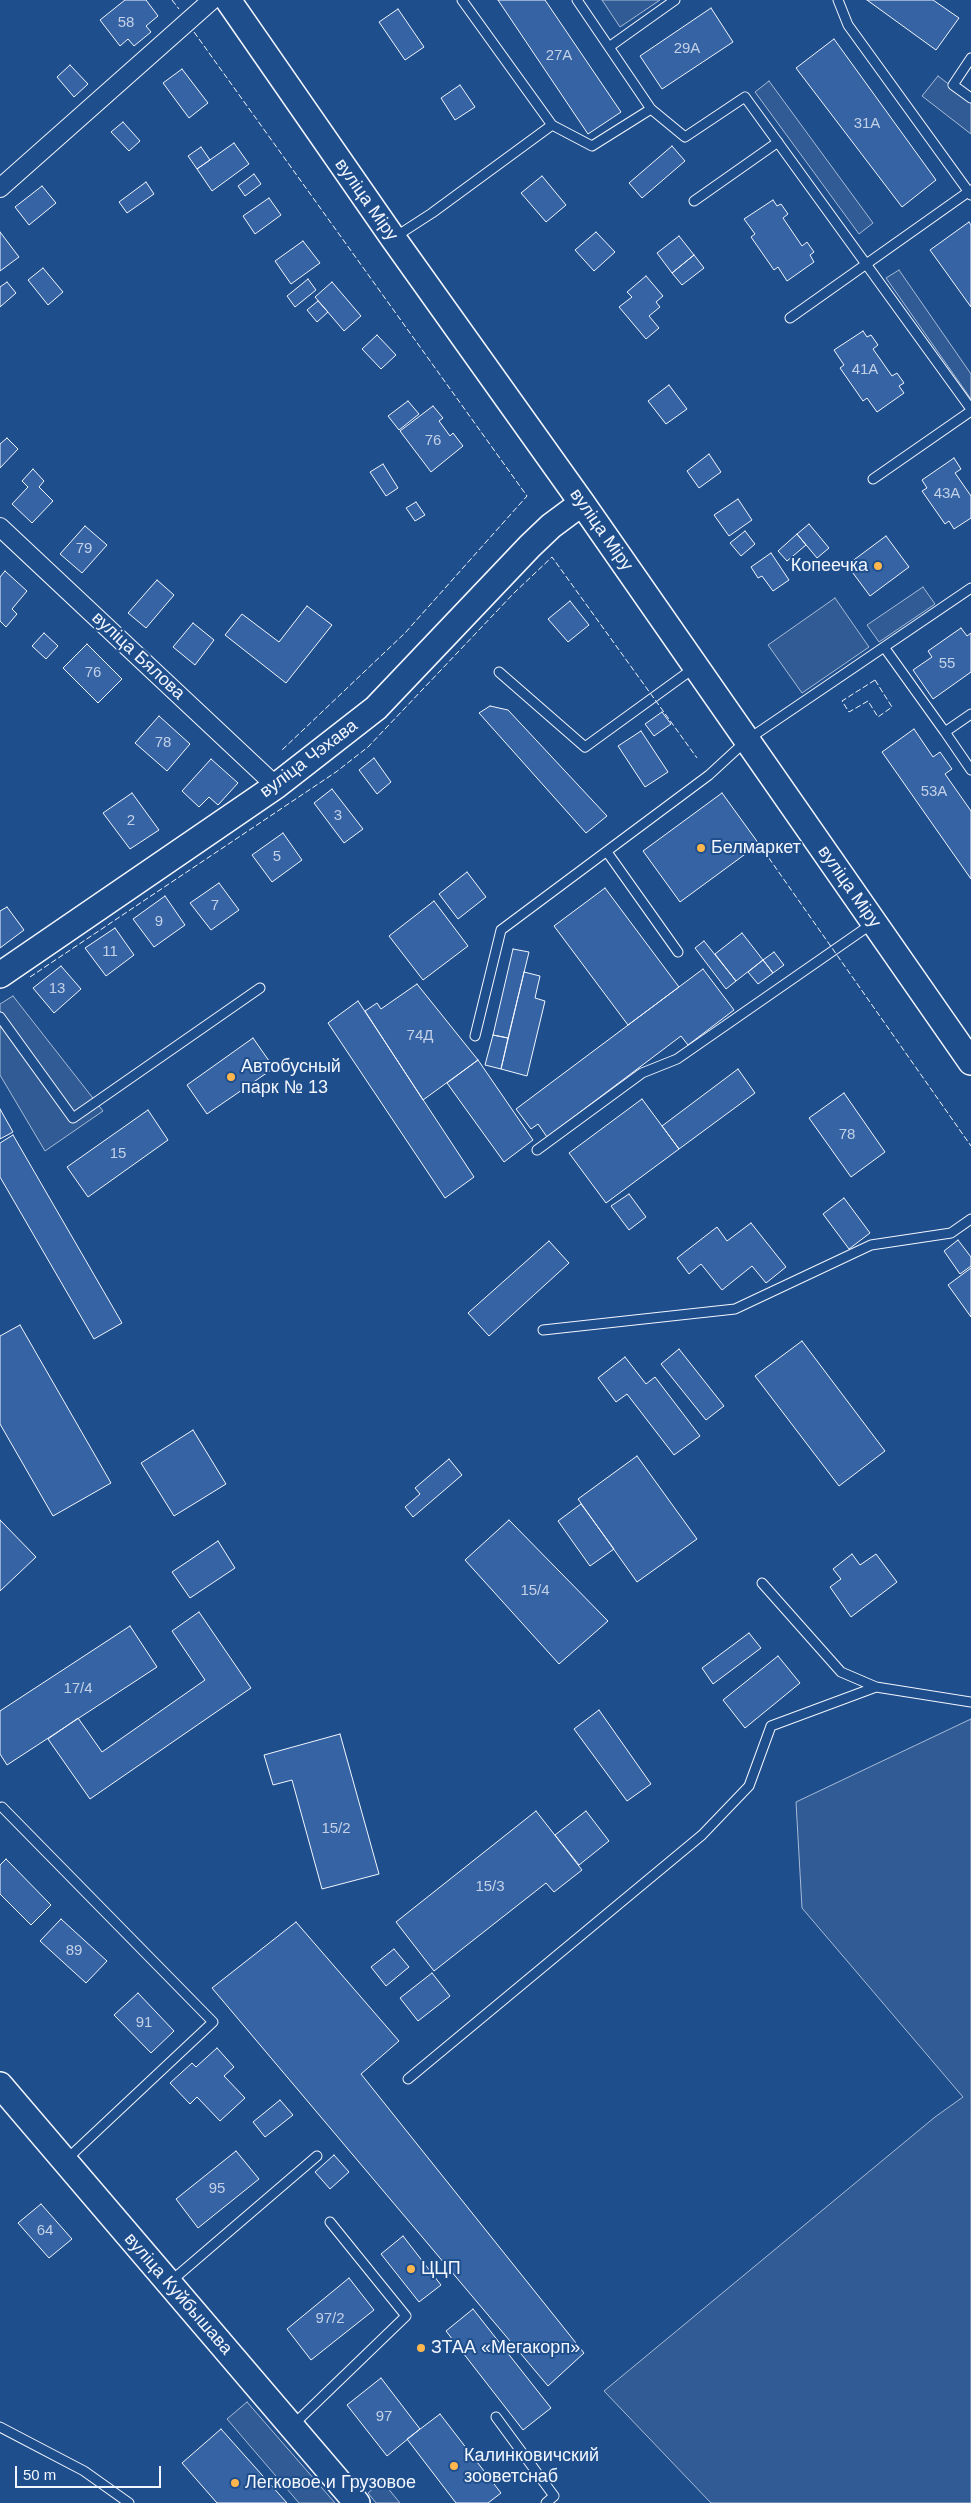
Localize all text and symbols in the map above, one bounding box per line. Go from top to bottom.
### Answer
house number: 58 [118,14,134,32]
house number: 29А [674,40,700,58]
house number: 27А [546,47,572,65]
house number: 31А [854,115,880,133]
street label: вуліца Міру [330,155,402,245]
house number: 41А [852,361,878,379]
house number: 76 [425,432,441,450]
street label: вуліца Міру [565,485,637,575]
house number: 43А [934,485,960,503]
house number: 79 [76,540,92,558]
place label: Копеечка [791,555,868,577]
marker: Копеечка [872,560,884,572]
street label: вуліца Бялова [87,607,189,705]
house number: 55 [939,655,955,673]
house number: 76 [85,664,101,682]
street label: вуліца Чэхава [256,715,362,803]
house number: 78 [155,734,171,752]
house number: 53А [921,783,947,801]
house number: 3 [334,807,342,825]
house number: 2 [127,812,135,830]
place label: Белмаркет [711,837,801,859]
marker: Белмаркет [695,842,707,854]
street label: вуліца Міру [813,842,885,932]
house number: 5 [273,848,281,866]
house number: 7 [211,897,219,915]
house number: 9 [155,913,163,931]
house number: 11 [102,943,118,961]
house number: 13 [49,980,65,998]
house number: 74Д [407,1027,433,1045]
place label: Автобусный парк № 13 [241,1056,341,1098]
marker: Автобусный парк № 13 [225,1071,237,1083]
house number: 78 [839,1126,855,1144]
house number: 15 [110,1145,126,1163]
house number: 15/4 [520,1582,550,1600]
house number: 17/4 [63,1680,93,1698]
house number: 15/2 [321,1820,351,1838]
house number: 15/3 [475,1878,505,1896]
house number: 89 [66,1942,82,1960]
house number: 91 [136,2014,152,2032]
house number: 95 [209,2180,225,2198]
house number: 64 [37,2222,53,2240]
street label: вуліца Куйбышава [119,2229,237,2359]
place label: ЦЦП [421,2258,461,2280]
marker: ЦЦП [405,2263,417,2275]
house number: 97/2 [315,2310,345,2328]
place label: ЗТАА «Мегакорп» [431,2337,580,2359]
marker: ЗТАА «Мегакорп» [415,2342,427,2354]
house number: 97 [376,2408,392,2426]
place label: Калинковичский зооветснаб [464,2445,599,2488]
scale bar [18,2456,164,2488]
marker: Калинковичский зооветснаб [448,2460,460,2472]
text: 50 m [23,2466,56,2483]
place label: Легковое и Грузовое [245,2472,416,2494]
marker: Легковое и Грузовое [229,2477,241,2489]

